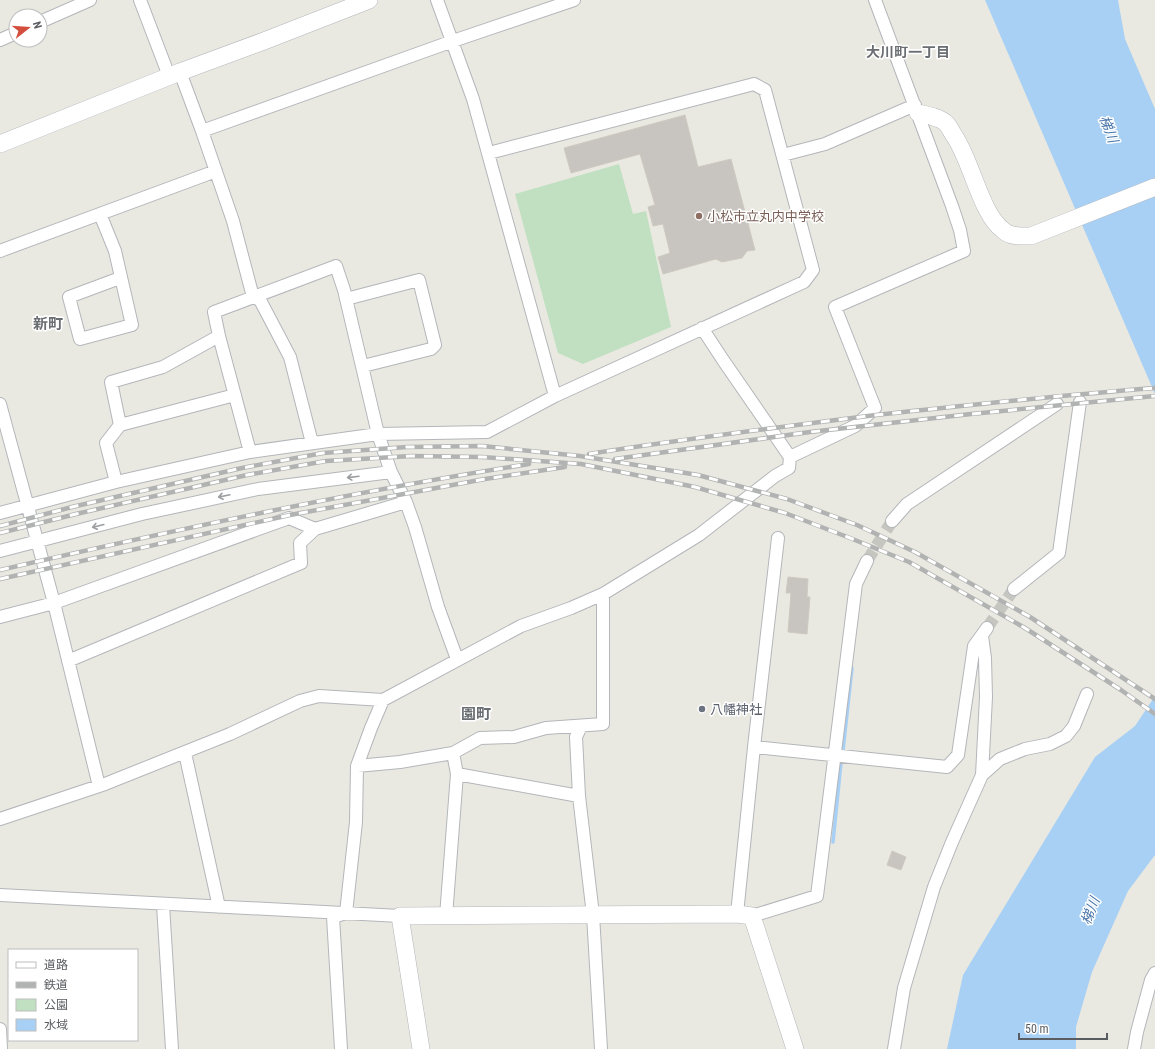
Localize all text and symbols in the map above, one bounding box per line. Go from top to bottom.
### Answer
north arrow [8,8,48,48]
text: N [30,20,44,31]
district label: 大川町一丁目 [866,44,950,60]
water label: 梯川 [1097,113,1122,147]
place label: 小松市立丸内中学校 [707,209,824,224]
marker: 小松市立丸内中学校 [694,211,704,221]
district label: 新町 [33,315,63,333]
one-way arrow [347,473,360,480]
one-way arrow [218,493,231,501]
one-way arrow [92,522,105,530]
place label: 八幡神社 [710,702,762,717]
marker: 八幡神社 [697,704,707,714]
district label: 園町 [461,705,491,723]
water label: 梯川 [1078,893,1103,927]
legend [8,949,138,1041]
text: 道路 [44,958,68,972]
text: 鉄道 [44,978,68,992]
text: 公園 [44,998,68,1012]
scale bar [1019,1015,1107,1041]
text: 水域 [44,1018,68,1032]
text: 50 m [1025,1022,1049,1036]

